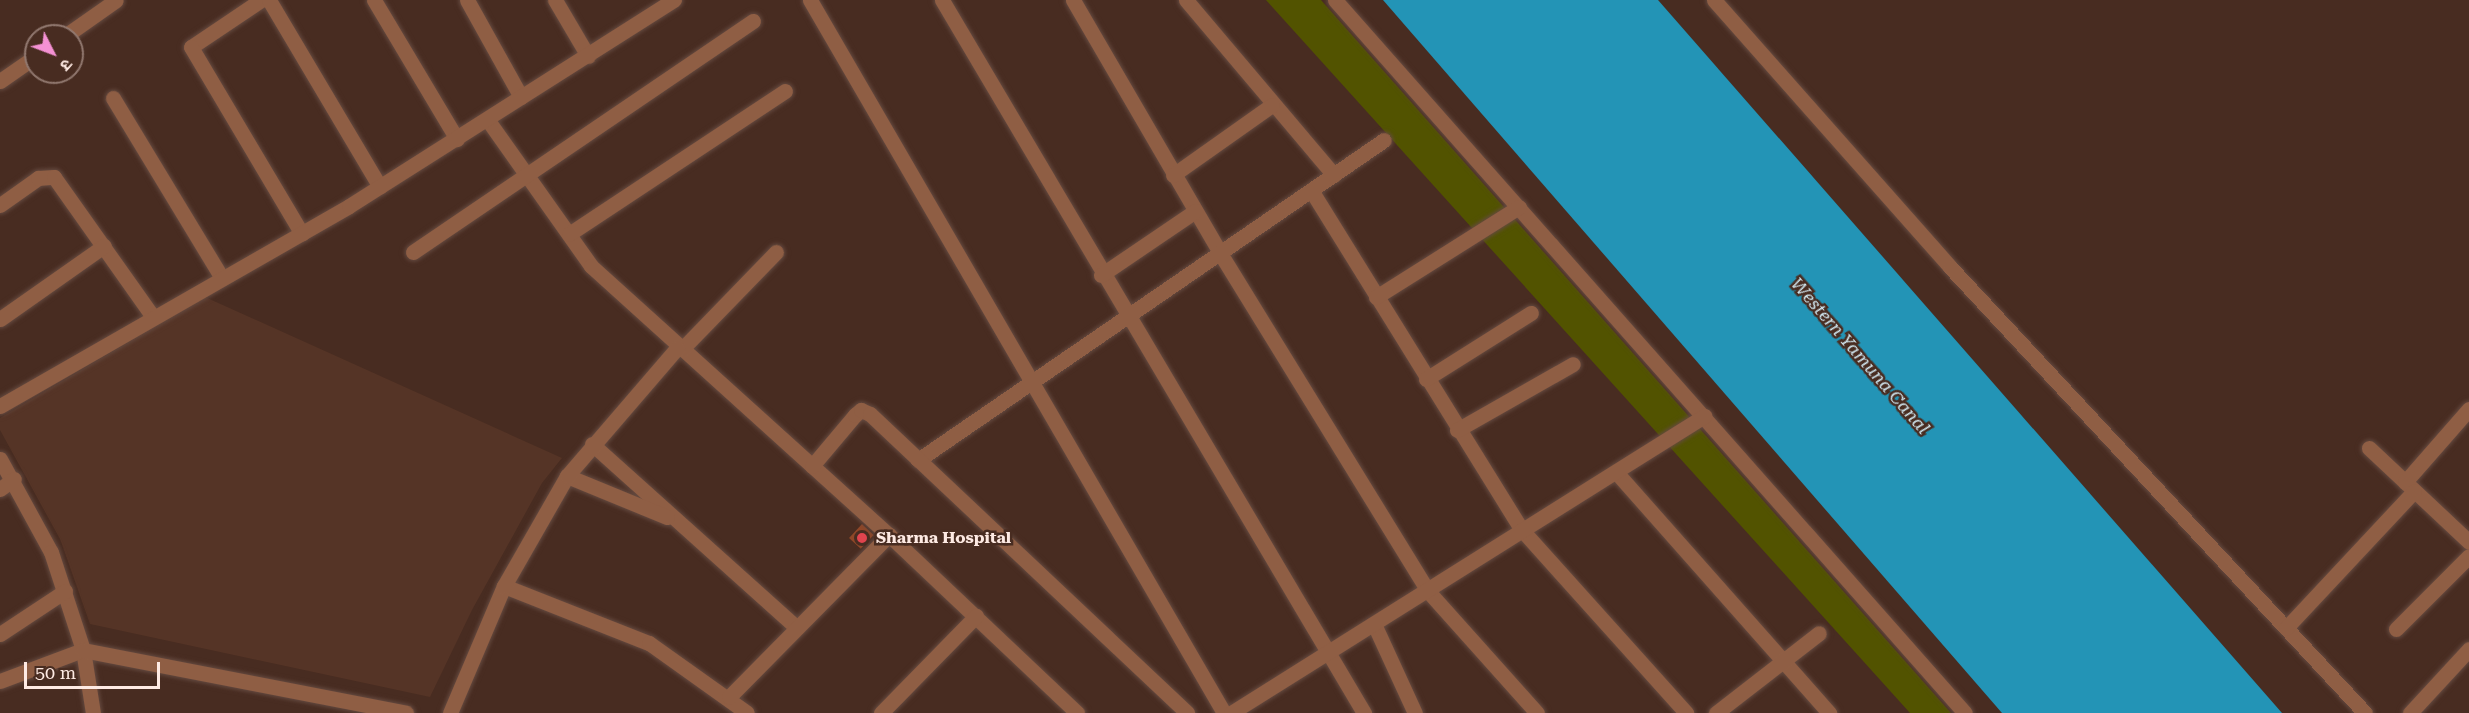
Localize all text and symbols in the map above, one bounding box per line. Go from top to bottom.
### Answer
north arrow [24,24,84,84]
text: उ [56,55,76,75]
water label: Western Yamuna Canal [1786,273,1934,439]
place label: Sharma Hospital [876,528,1011,548]
marker: Sharma Hospital [853,529,871,547]
scale bar [27,650,164,688]
text: 50 m [35,662,76,683]

